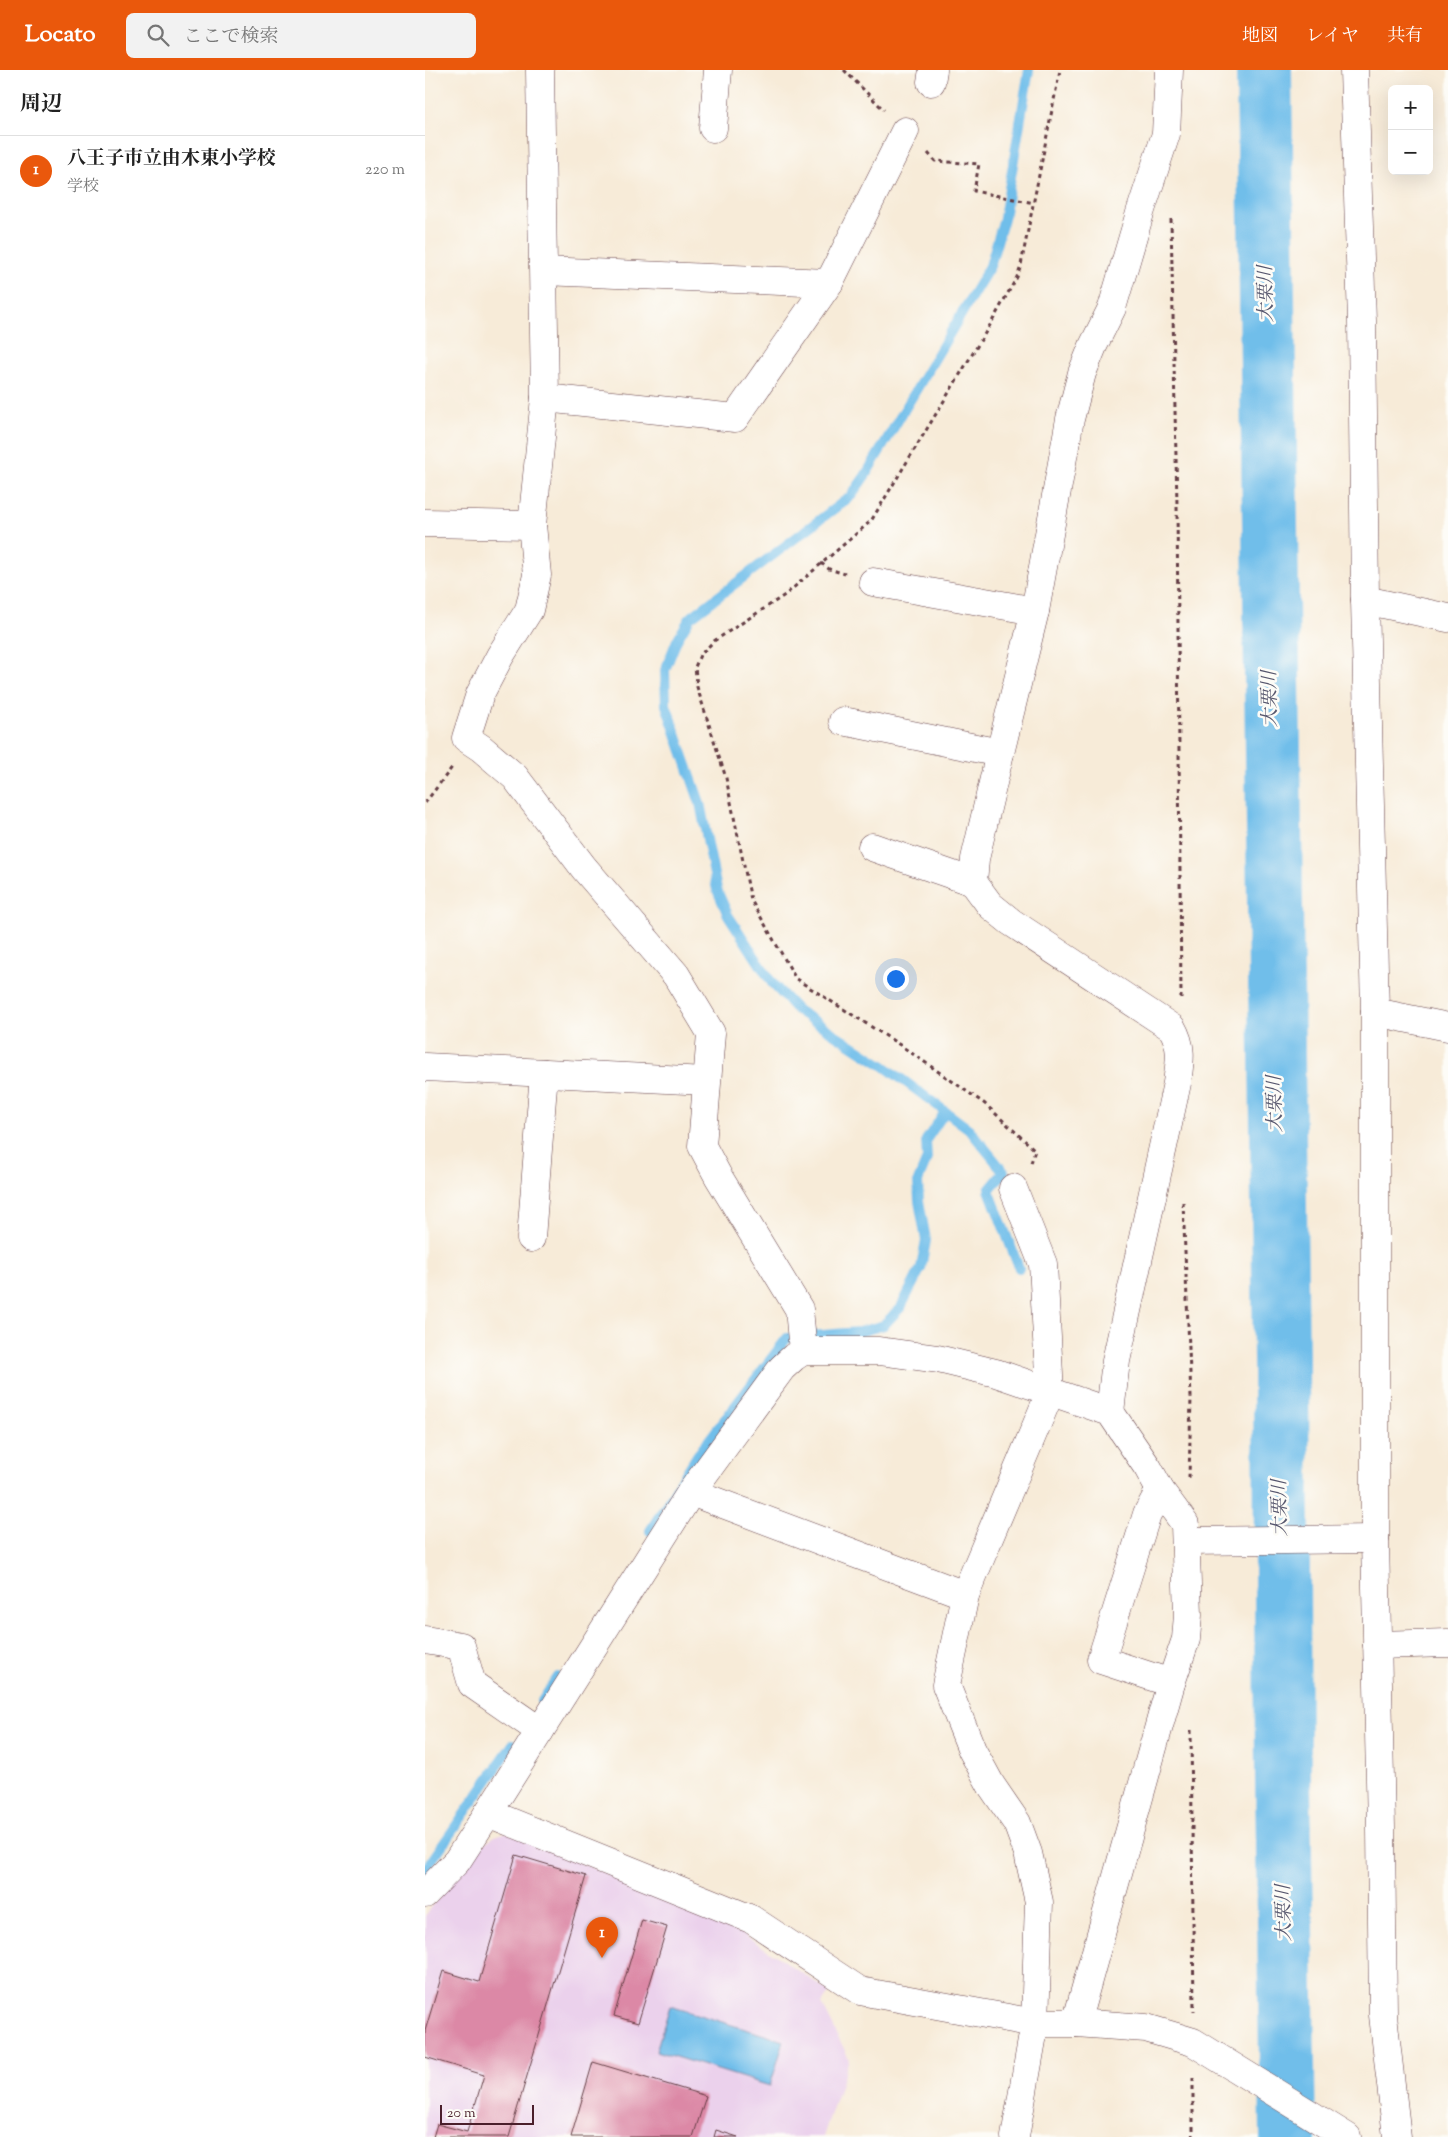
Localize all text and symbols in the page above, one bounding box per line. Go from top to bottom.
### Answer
search box [126,13,476,58]
text: Locato [25,18,96,52]
icon: search [144,21,172,49]
text: ここで検索 [184,24,279,51]
text: 地図 [1242,24,1278,50]
text: レイヤ [1306,24,1359,50]
text: 共有 [1387,24,1423,50]
map controls [1388,85,1433,175]
button: + [1388,85,1433,130]
text: 周辺 [20,90,62,120]
button: − [1388,130,1433,175]
text: 八王子市立由木東小学校 [67,146,276,173]
text: 1 [33,159,39,182]
text: 220 m [365,159,405,182]
text: 学校 [67,176,99,199]
water label: 大栗川 [1253,263,1281,323]
water label: 大栗川 [1257,668,1285,728]
your location [883,966,909,992]
water label: 大栗川 [1262,1073,1290,1133]
water label: 大栗川 [1267,1477,1295,1537]
water label: 大栗川 [1271,1882,1299,1942]
pin: 1 [586,1917,618,1958]
scale bar [440,2102,534,2125]
text: 20 m [447,2104,476,2124]

